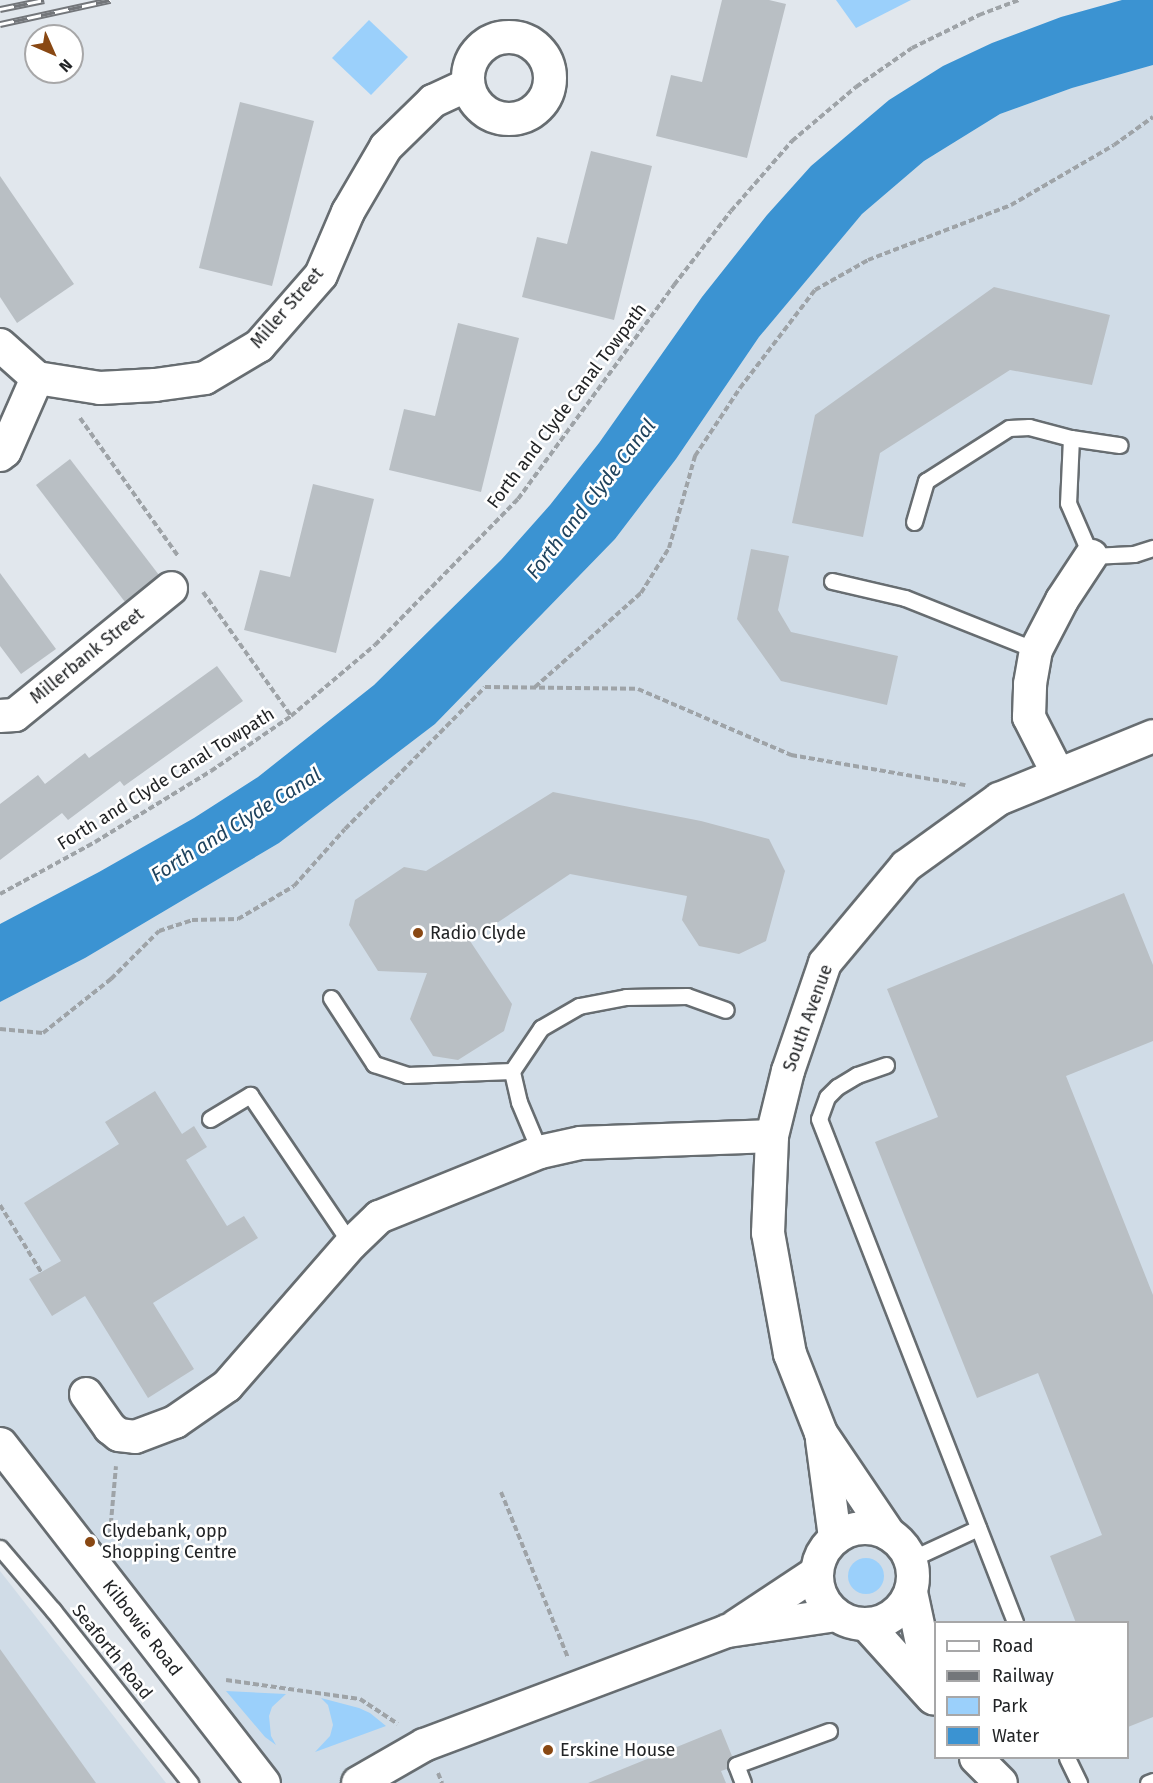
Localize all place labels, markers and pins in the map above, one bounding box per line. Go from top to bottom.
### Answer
place label: Radio Clyde [430,922,526,944]
marker: Radio Clyde [411,926,425,940]
place label: Clydebank, opp Shopping Centre [102,1521,237,1564]
marker: Clydebank, opp Shopping Centre [83,1535,97,1549]
place label: Erskine House [560,1739,675,1761]
marker: Erskine House [541,1743,555,1757]

